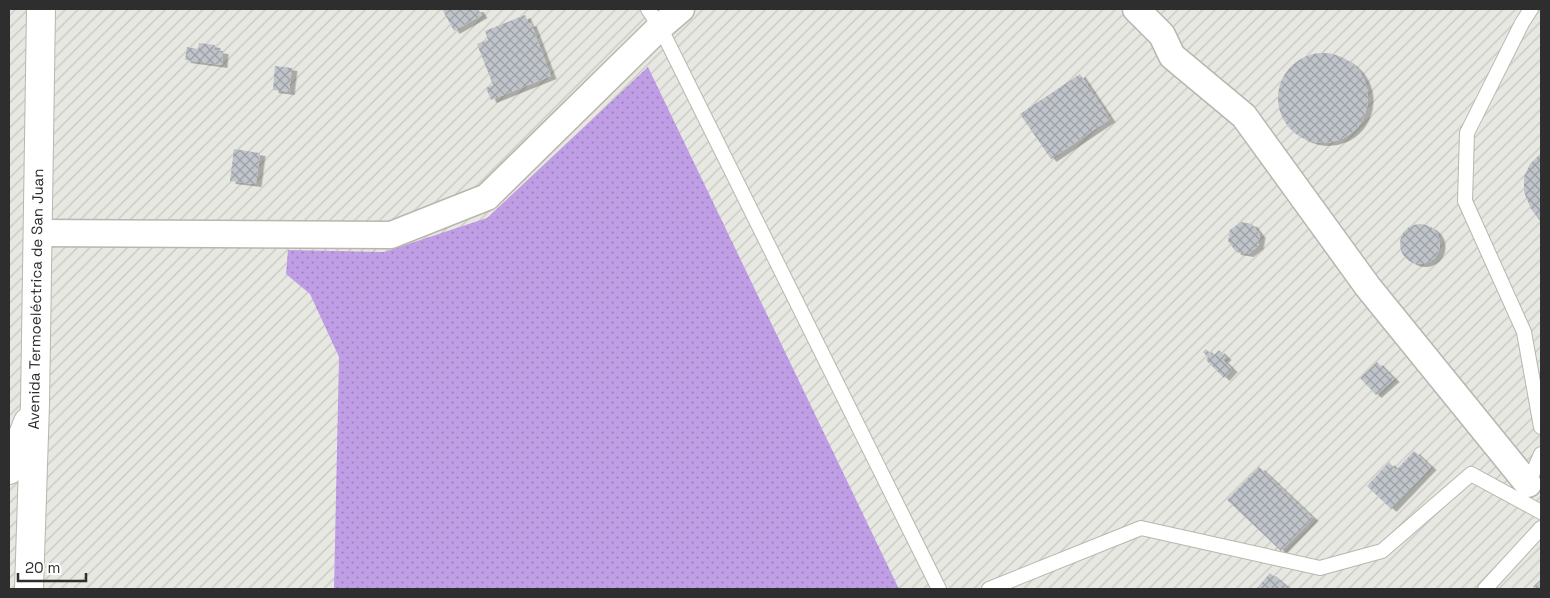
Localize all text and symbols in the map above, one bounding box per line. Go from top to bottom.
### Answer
street label: Avenida Termoeléctrica de San Juan [24,168,47,430]
scale bar [18,550,85,582]
text: 20 m [25,558,60,577]

